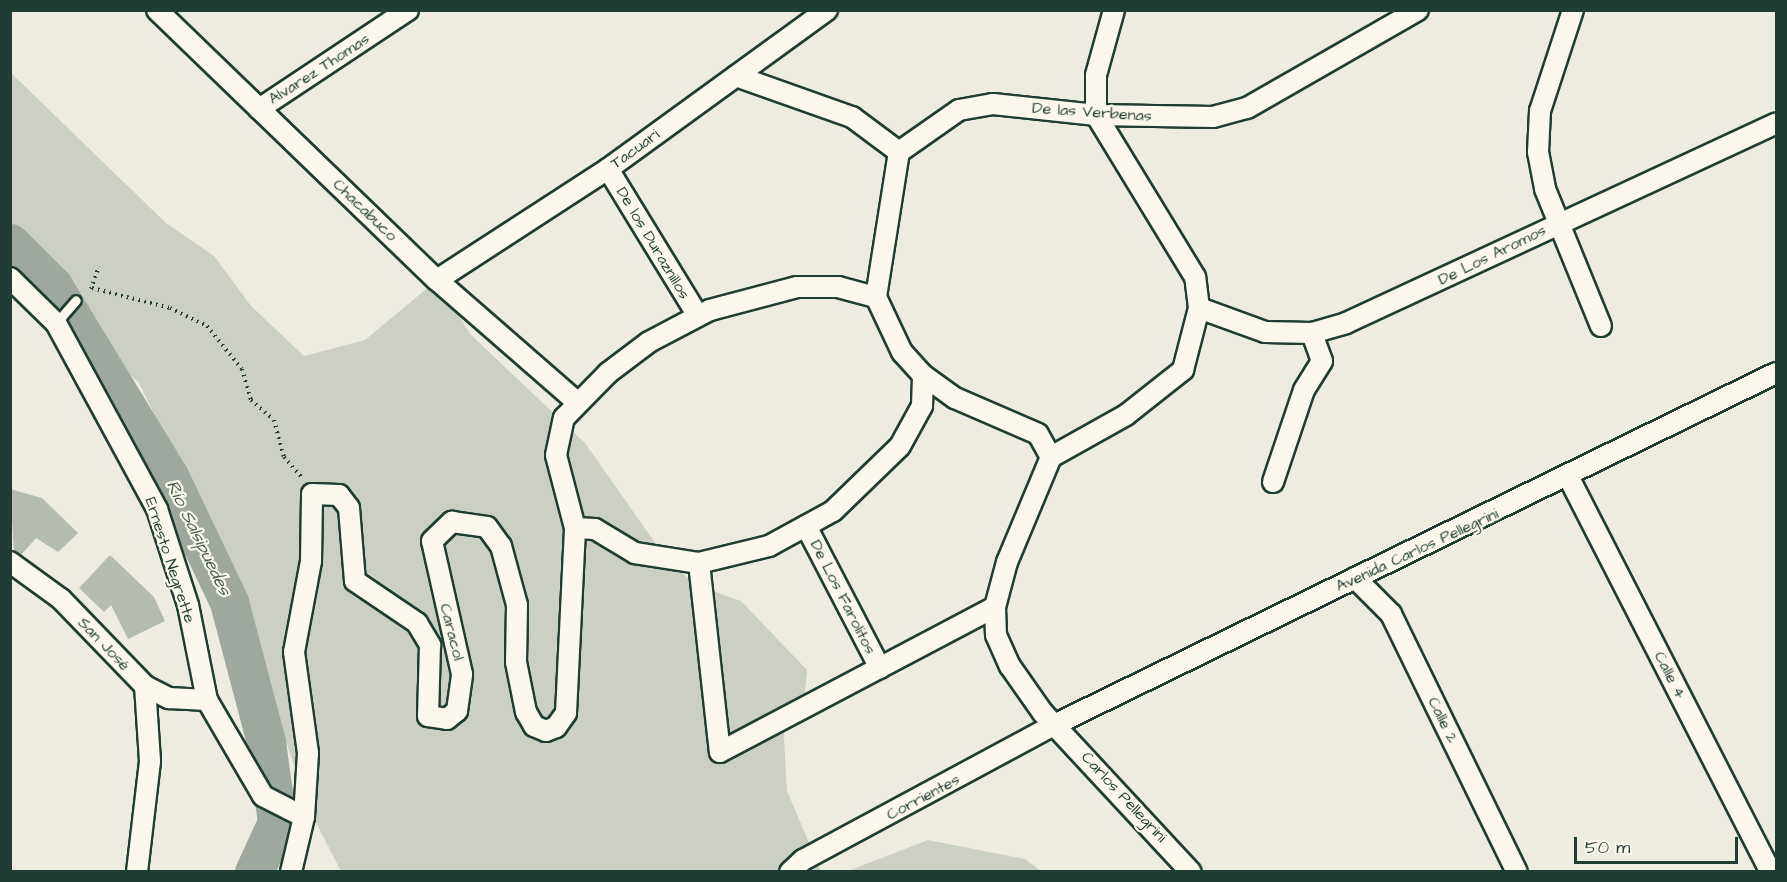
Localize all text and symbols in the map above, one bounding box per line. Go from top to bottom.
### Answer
street label: Alvarez Thomas [265,29,373,109]
street label: De las Verbenas [1032,98,1152,126]
street label: Tacuari [607,125,663,173]
street label: Chacabuco [329,175,401,245]
street label: De los Duraznillos [612,184,694,302]
street label: De Los Aromos [1435,221,1549,289]
water label: Río Salsipuedes [161,477,235,599]
street label: Ernesto Negrette [141,495,199,625]
street label: Avenida Carlos Pellegrini [1333,504,1501,596]
street label: De Los Farolitos [806,537,880,657]
street label: Caracol [436,602,468,662]
street label: San José [74,613,134,675]
street label: Calle 4 [1650,648,1690,702]
street label: Calle 2 [1424,694,1462,746]
street label: Carlos Pellegrini [1077,748,1171,846]
street label: Corrientes [883,770,963,824]
scale bar [1577,825,1740,863]
text: 50 m [1585,835,1630,860]

